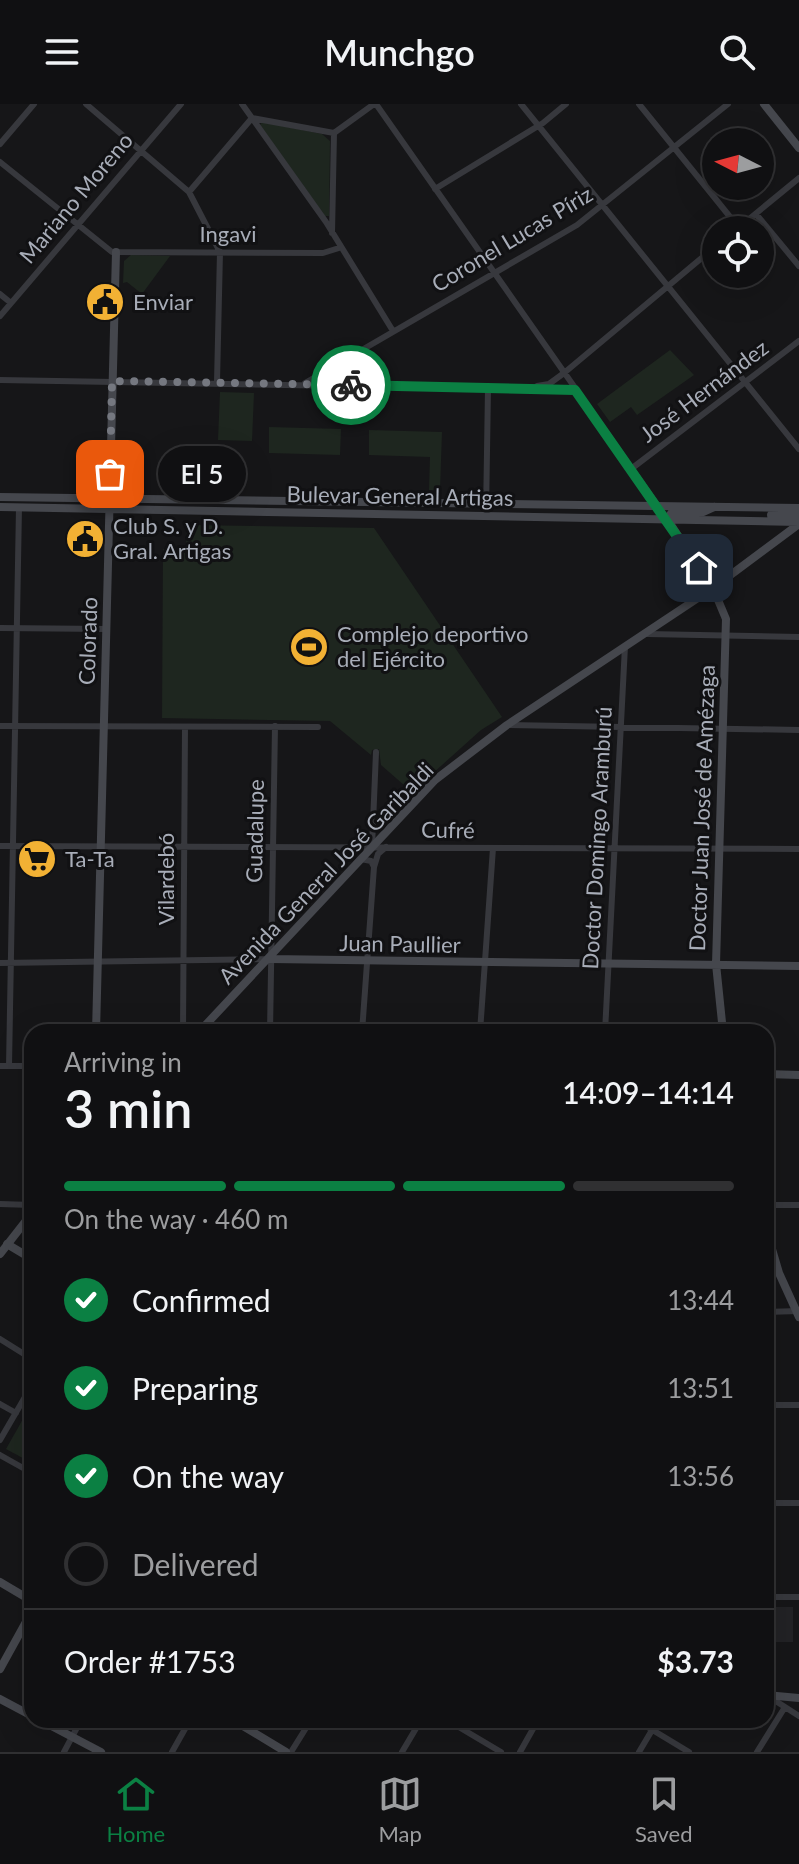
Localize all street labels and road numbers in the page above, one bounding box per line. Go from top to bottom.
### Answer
street label: Mariano Moreno [13,127,138,268]
street label: Coronel Lucas Píriz [426,180,597,297]
street label: Ingavi [199,220,257,247]
street label: José Hernández [634,334,773,448]
street label: Bulevar General Artigas [286,480,514,511]
street label: Colorado [72,596,103,686]
street label: Doctor Juan José de Amézaga [683,664,720,952]
street label: Doctor Domingo Aramburú [576,706,617,970]
street label: Avenida General José Garibaldi [212,756,439,989]
street label: Guadalupe [240,779,269,883]
street label: Cufré [421,816,475,843]
street label: Vilardebó [152,833,179,925]
street label: Juan Paullier [339,929,461,958]

